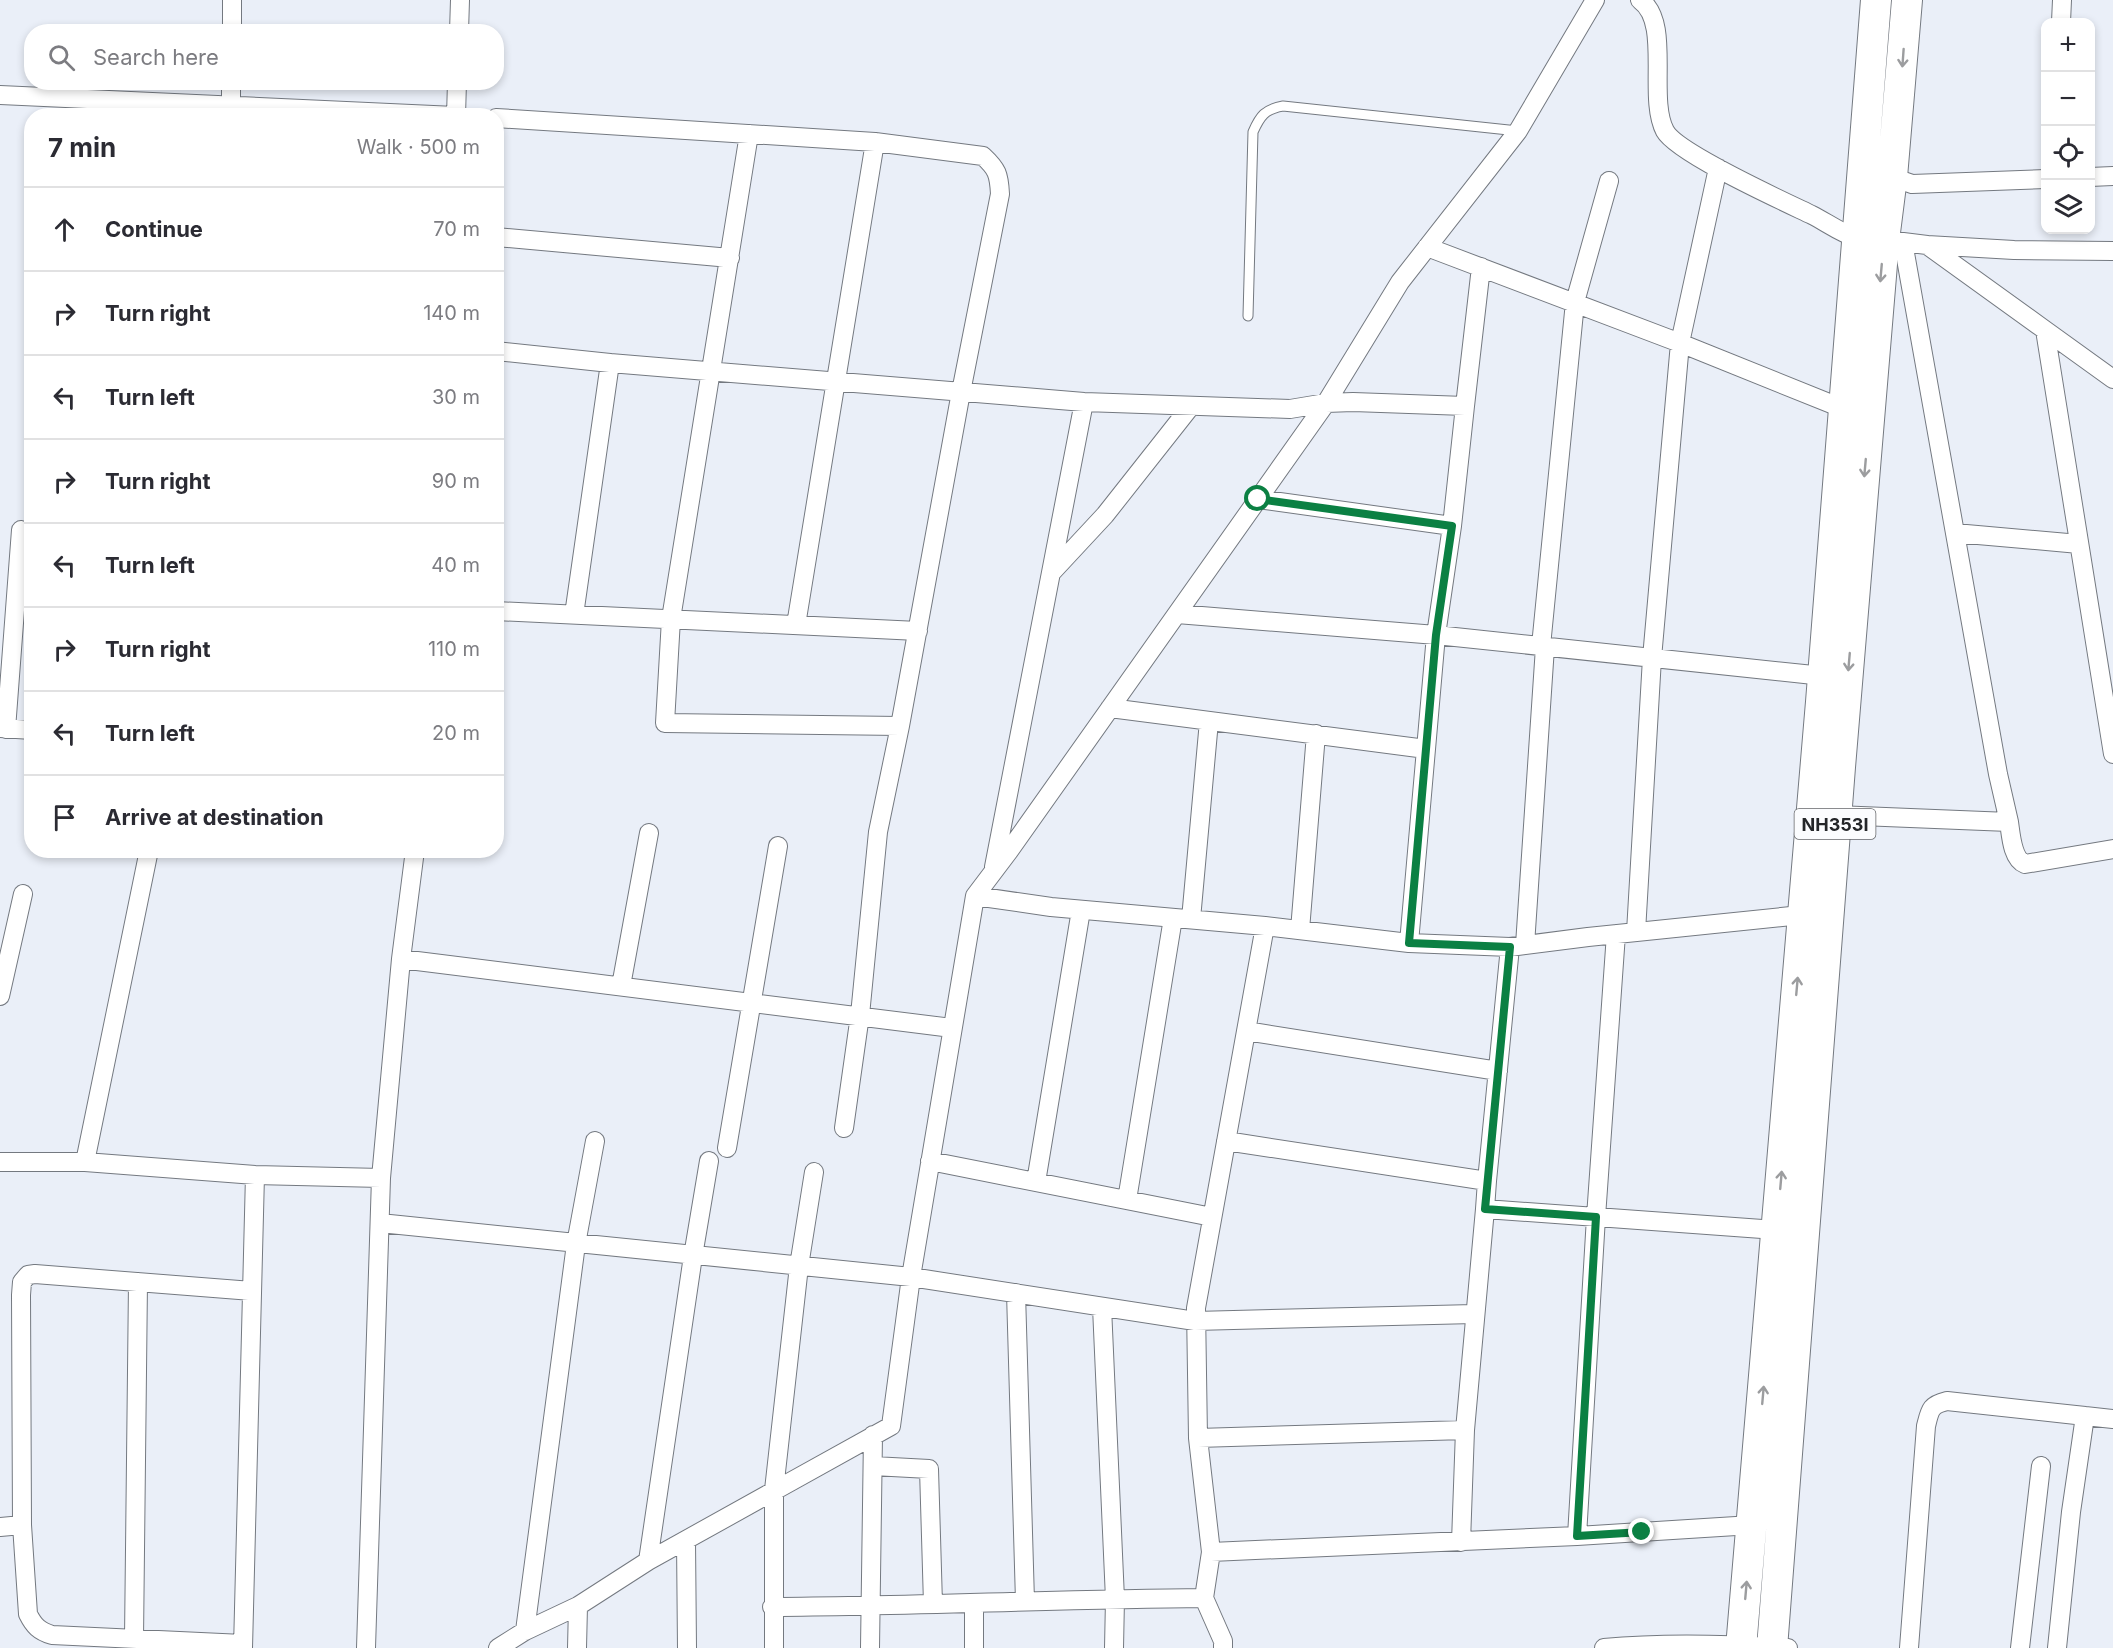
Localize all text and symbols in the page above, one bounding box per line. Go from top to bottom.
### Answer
map controls [2041,18,2095,234]
button: + [2041,18,2095,72]
search box [24,24,504,90]
icon: search [45,41,78,74]
text: Search here [93,44,219,70]
one-way arrow [1897,48,1908,68]
button: − [2041,72,2095,126]
button: locate [2041,126,2095,180]
text: 7 min [48,132,116,163]
text: Walk · 500 m [357,135,480,159]
button: layers [2041,180,2095,234]
icon: ahead [48,213,81,246]
text: Continue [105,216,203,242]
text: 70 m [433,217,480,241]
one-way arrow [1875,263,1886,283]
icon: right [48,297,81,330]
text: Turn right [105,300,211,326]
text: 140 m [423,301,480,325]
icon: left [48,381,81,414]
text: Turn left [105,384,195,410]
text: 30 m [432,385,480,409]
one-way arrow [1859,457,1870,477]
icon: right [48,465,81,498]
text: Turn right [105,468,211,494]
text: 90 m [432,469,480,493]
route start [1244,485,1270,511]
icon: left [48,549,81,582]
text: Turn left [105,552,195,578]
text: 40 m [431,553,480,577]
icon: right [48,633,81,666]
text: Turn right [105,636,211,662]
text: 110 m [428,637,480,661]
one-way arrow [1843,651,1854,671]
icon: left [48,717,81,750]
text: Turn left [105,720,195,746]
text: 20 m [432,721,480,745]
icon: arrive [48,801,81,834]
text: Arrive at destination [105,804,324,830]
road number: NH353I [1794,809,1876,839]
one-way arrow [1792,976,1803,996]
one-way arrow [1776,1171,1787,1191]
one-way arrow [1757,1386,1768,1406]
route end [1628,1518,1654,1544]
one-way arrow [1741,1580,1752,1600]

